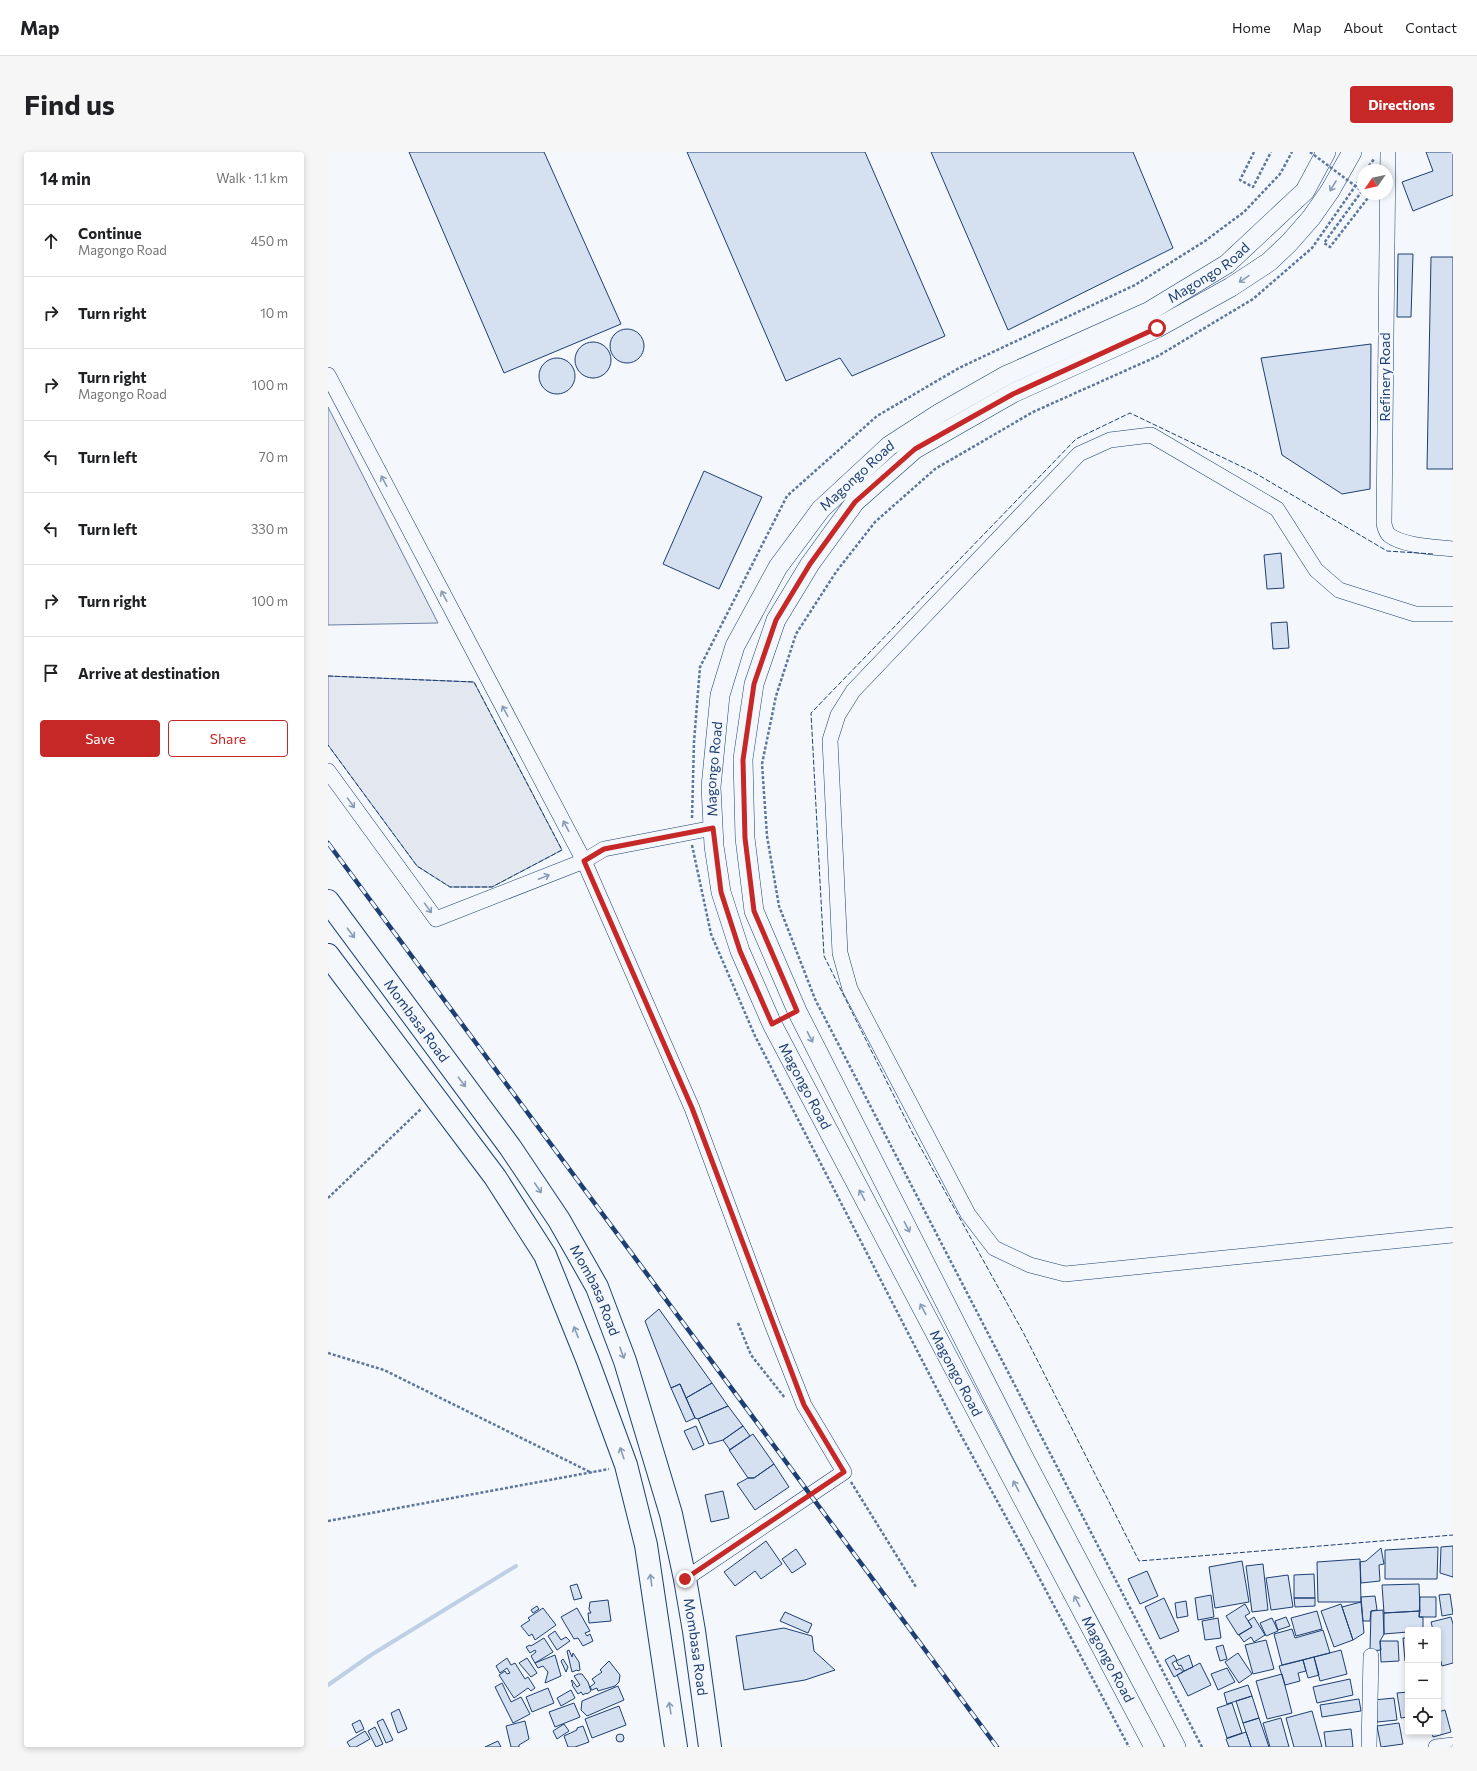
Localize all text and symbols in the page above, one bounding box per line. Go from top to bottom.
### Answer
text: Map [20,16,59,39]
text: Home [1232,19,1271,36]
text: Map [1293,19,1321,36]
text: About [1343,19,1383,36]
text: Contact [1405,19,1457,36]
button: Directions [1350,86,1453,123]
text: Find us [24,87,115,121]
north arrow [1357,164,1393,200]
text: 14 min [40,168,91,189]
text: Walk · 1.1 km [216,170,288,186]
one-way arrow [1328,180,1336,192]
text: Continue [78,224,142,242]
icon: ahead [40,230,62,252]
text: 450 m [250,233,288,249]
street label: Magongo Road [1164,239,1253,306]
text: Magongo Road [78,242,167,258]
one-way arrow [1238,274,1249,283]
icon: right [40,302,62,324]
text: Turn right [78,304,147,322]
text: 10 m [260,305,288,321]
route start [1148,319,1166,337]
street label: Refinery Road [1376,333,1393,421]
text: Turn right [78,368,147,386]
icon: right [40,374,62,396]
text: 100 m [252,377,288,393]
text: Magongo Road [78,386,167,402]
street label: Magongo Road [816,436,897,514]
icon: left [40,446,62,468]
text: Turn left [78,448,137,466]
text: 70 m [259,449,288,465]
one-way arrow [380,476,387,488]
icon: left [40,518,62,540]
text: Turn left [78,520,137,538]
text: 330 m [251,521,288,537]
icon: right [40,590,62,612]
one-way arrow [440,591,448,603]
text: Turn right [78,592,147,610]
text: 100 m [252,593,288,609]
icon: arrive [40,662,62,684]
text: Arrive at destination [78,664,220,682]
one-way arrow [501,706,508,718]
button: Save [40,720,160,757]
button: Share [168,720,288,757]
street label: Magongo Road [702,721,725,817]
one-way arrow [347,797,355,808]
one-way arrow [561,821,569,833]
one-way arrow [537,872,549,880]
one-way arrow [424,902,432,913]
one-way arrow [347,927,355,938]
street label: Mombasa Road [381,976,453,1065]
one-way arrow [807,1030,814,1042]
street label: Magongo Road [775,1040,835,1132]
one-way arrow [458,1076,466,1087]
one-way arrow [534,1182,542,1193]
one-way arrow [858,1189,865,1201]
one-way arrow [904,1221,911,1233]
street label: Mombasa Road [567,1241,624,1338]
one-way arrow [918,1304,926,1316]
one-way arrow [572,1326,580,1338]
street label: Magongo Road [926,1327,986,1419]
one-way arrow [618,1346,626,1358]
one-way arrow [618,1448,626,1460]
one-way arrow [1012,1480,1020,1492]
route end [676,1570,694,1588]
one-way arrow [647,1574,655,1587]
one-way arrow [1073,1595,1080,1607]
street label: Mombasa Road [680,1597,712,1697]
street label: Magongo Road [1078,1613,1138,1705]
map controls [1405,1627,1441,1735]
button: + [1405,1627,1441,1663]
button: − [1405,1663,1441,1699]
button: locate [1405,1699,1441,1735]
one-way arrow [666,1702,674,1715]

